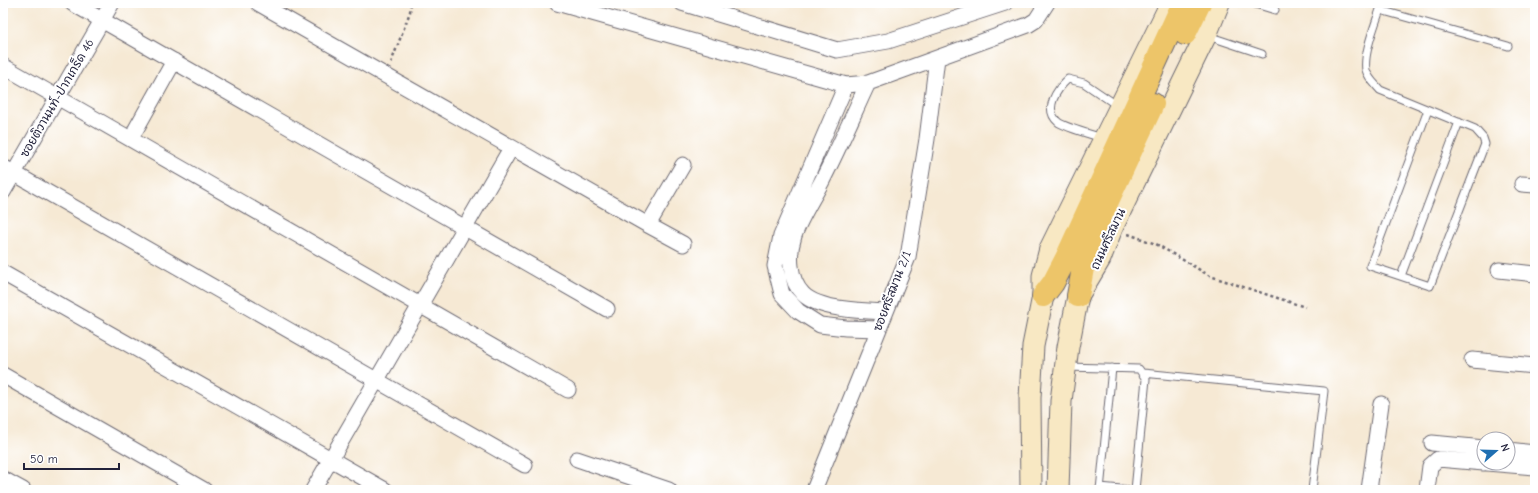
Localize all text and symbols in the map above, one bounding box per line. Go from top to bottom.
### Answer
street label: ซอยติวานนท์-ปากเกร็ด 46 [16,36,97,160]
street label: ถนนศรีสมาน [1088,206,1128,272]
street label: ซอยศรีสมาน 2/1 [870,249,914,333]
north arrow [1476,431,1516,471]
text: N [1498,442,1512,453]
scale bar [24,445,119,471]
text: 50 m [30,452,58,466]

